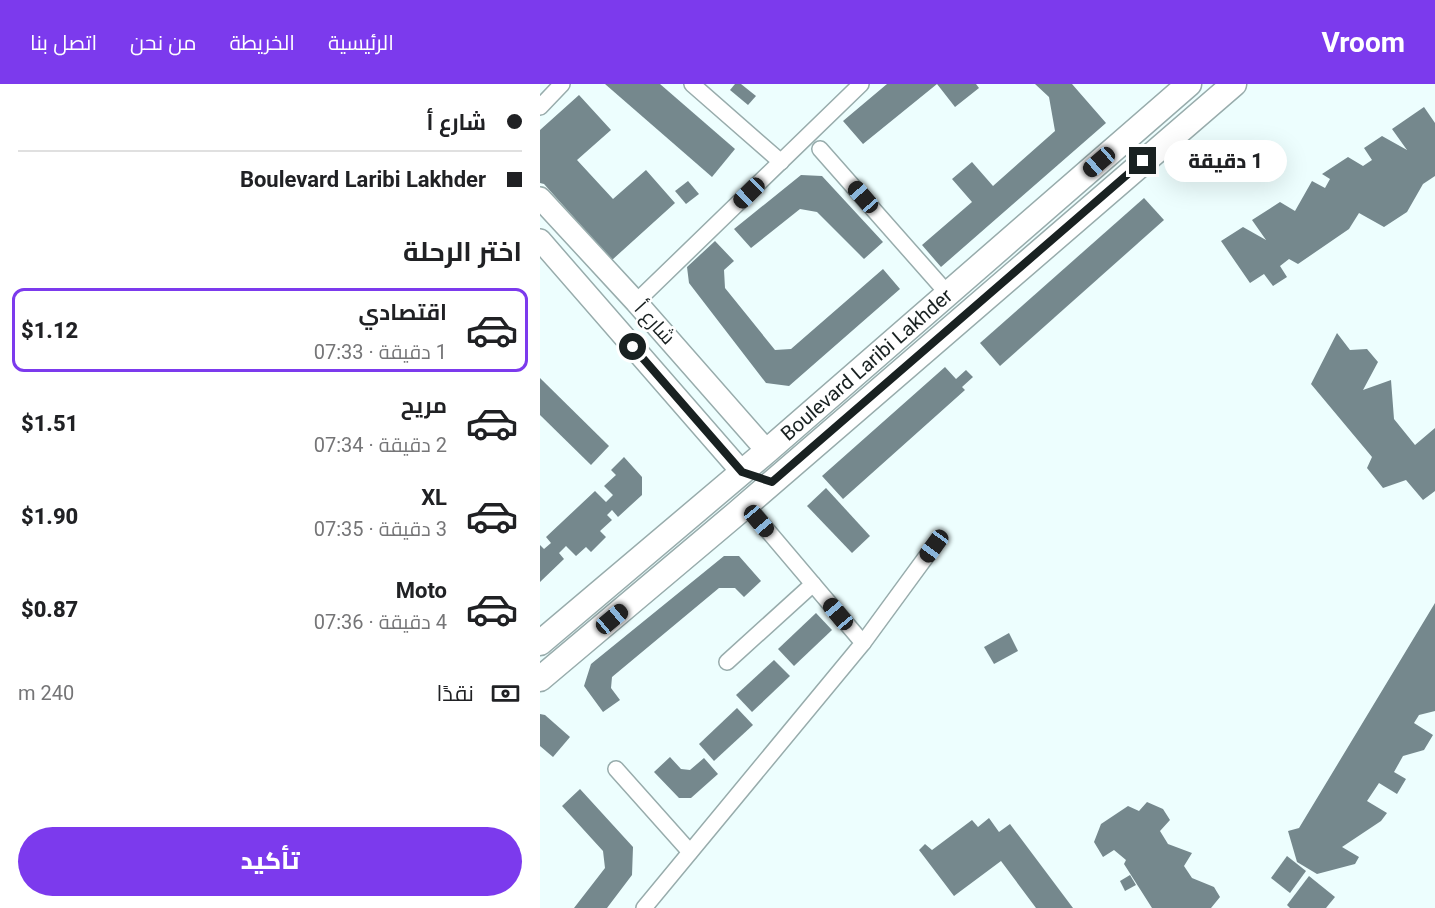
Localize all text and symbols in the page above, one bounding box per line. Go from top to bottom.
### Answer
text: Vroom [1321,26,1405,59]
text: اتصل بنا [30,31,97,55]
text: من نحن [130,31,196,55]
text: الخريطة [229,31,295,55]
text: الرئيسية [328,31,394,55]
text: شارع أ [427,110,486,135]
callout: 1 دقيقة [1164,140,1287,182]
car [1080,143,1118,181]
route end [1129,147,1156,174]
text: 1 دقيقة [1188,149,1263,173]
text: Boulevard Laribi Lakhder [240,167,486,192]
car [730,174,768,212]
car [844,178,882,216]
text: اختر الرحلة [403,236,522,268]
street label: Boulevard Laribi Lakhder [776,283,957,446]
street label: شارع أ [628,297,680,351]
text: اقتصادي [358,300,447,325]
icon: car [465,303,519,357]
text: $1.12 [21,318,78,343]
route start [619,333,646,360]
text: 1 دقيقة · 07:33 [314,340,447,364]
text: مريح [401,393,447,418]
icon: car [465,396,519,450]
text: $1.51 [21,411,78,436]
text: 2 دقيقة · 07:34 [314,433,447,457]
text: XL [421,485,447,510]
icon: car [465,489,519,543]
car [741,501,777,541]
text: $1.90 [21,504,78,529]
text: 3 دقيقة · 07:35 [314,517,447,541]
car [916,526,952,566]
text: Moto [396,578,447,603]
icon: car [465,582,519,636]
car [820,594,856,634]
text: $0.87 [21,597,78,622]
car [592,601,632,637]
text: 4 دقيقة · 07:36 [314,610,447,634]
icon: cash [489,677,522,710]
text: 240 m [18,681,74,705]
text: نقدًا [436,681,474,706]
button: تأكيد [18,827,522,896]

